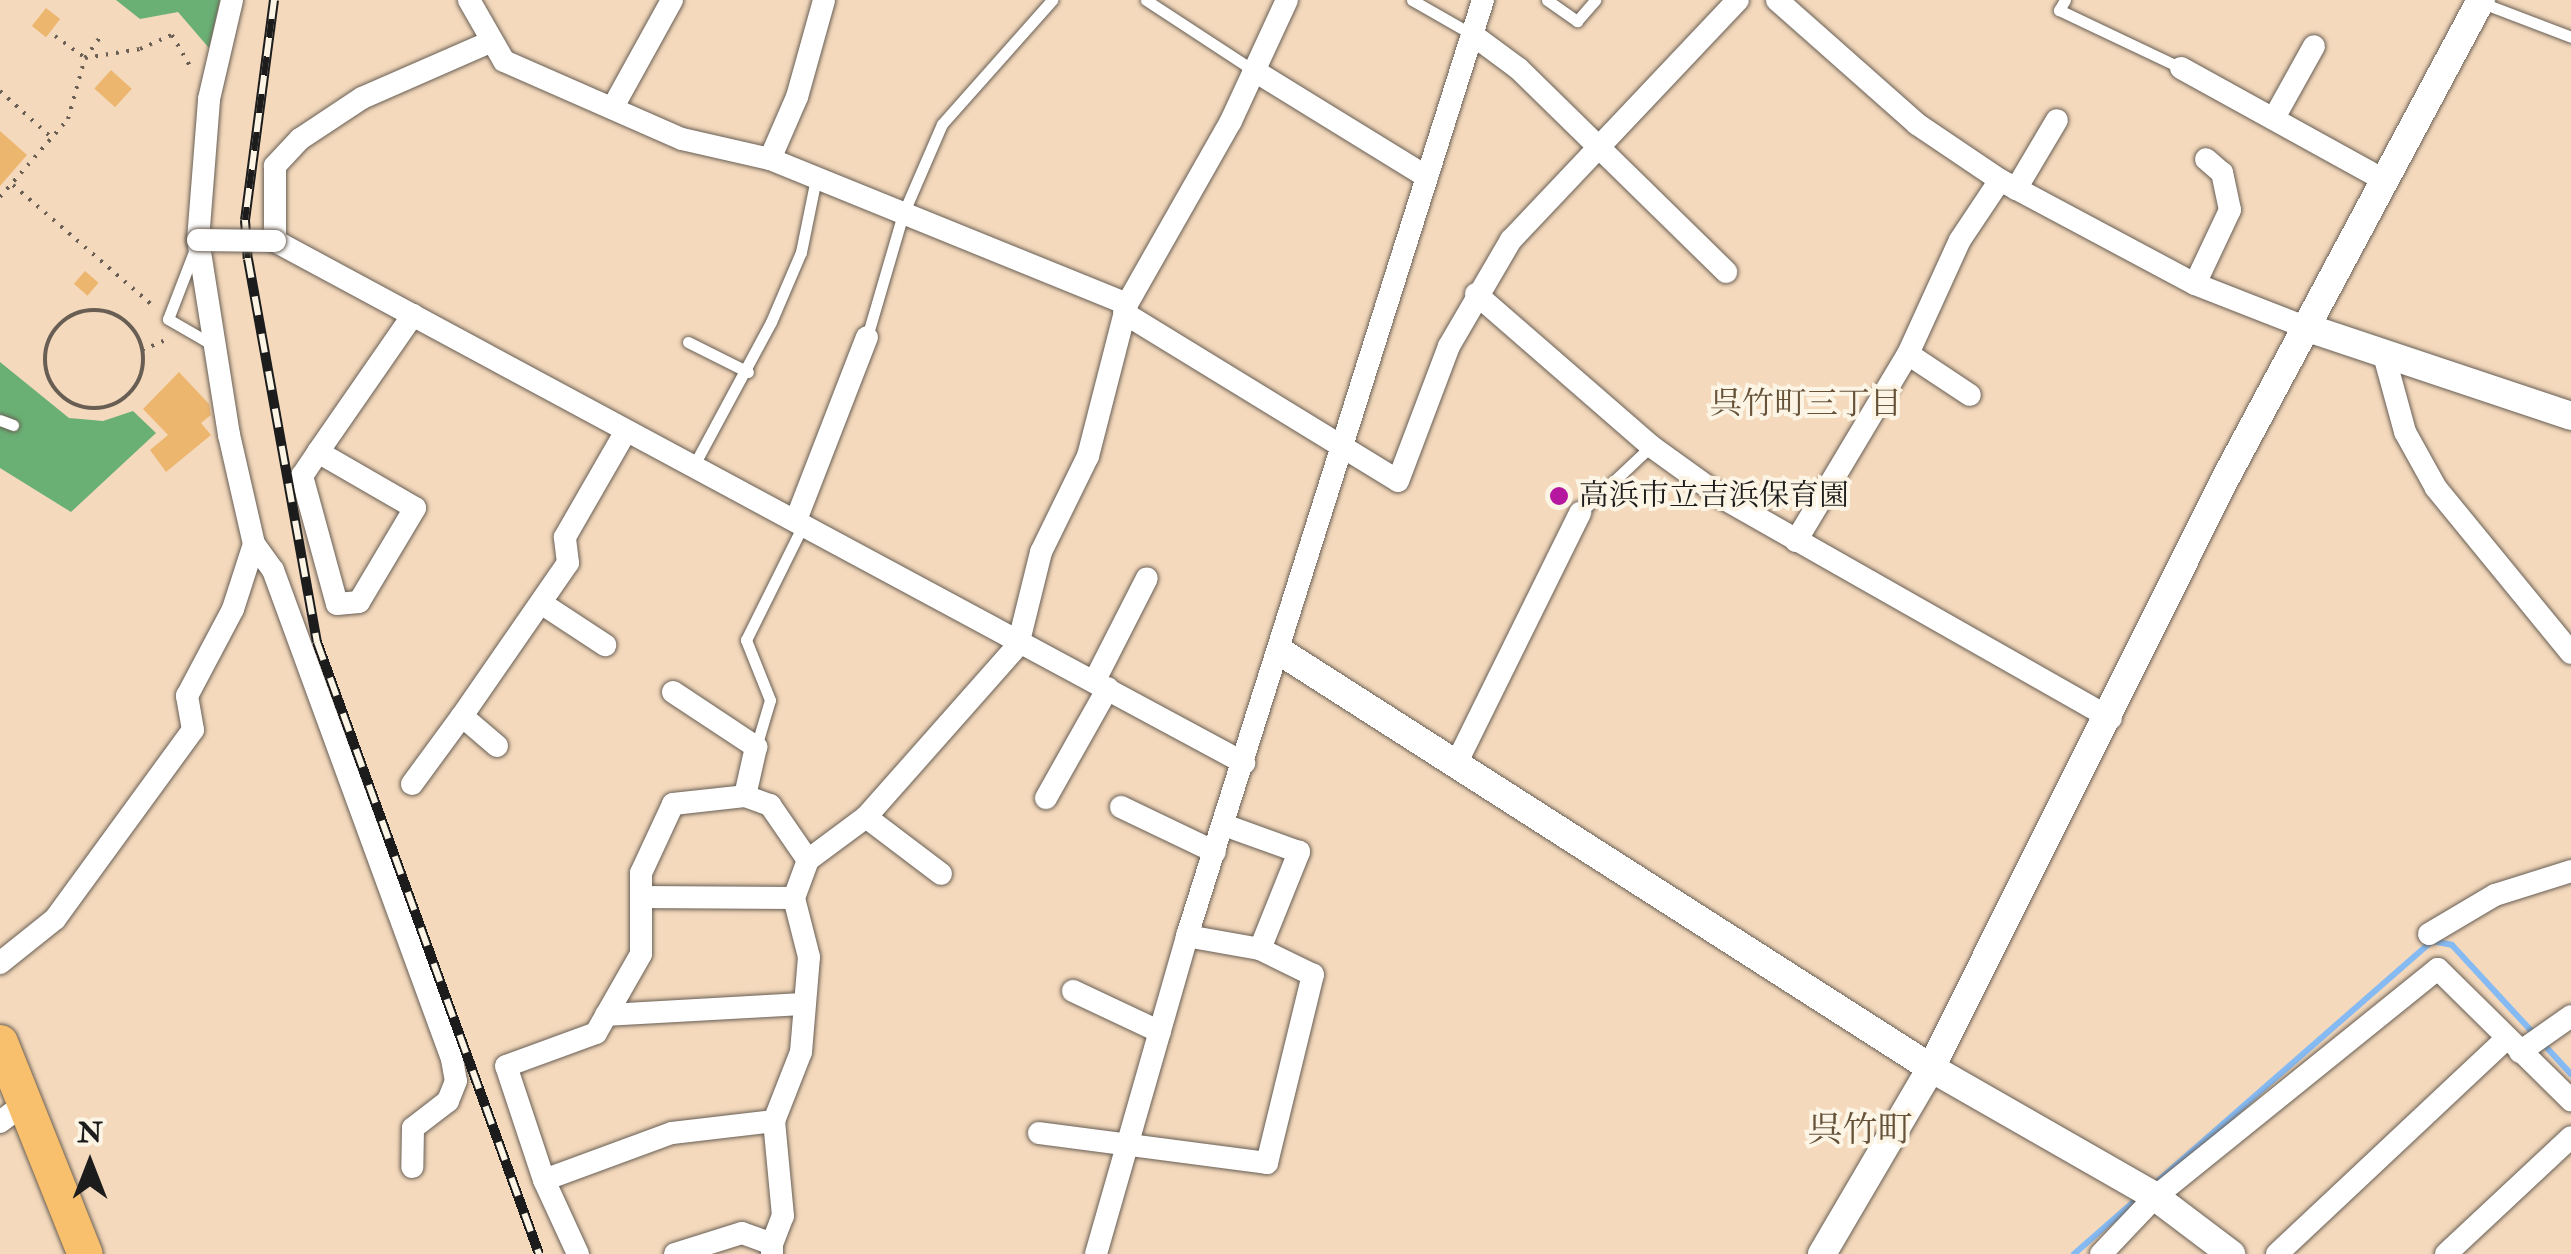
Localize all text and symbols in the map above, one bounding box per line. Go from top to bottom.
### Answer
district label: 呉竹町三丁目 [1710,385,1902,423]
place label: 高浜市立吉浜保育園 [1579,478,1849,514]
marker: 高浜市立吉浜保育園 [1548,485,1570,507]
district label: 呉竹町 [1808,1109,1912,1151]
north arrow [40,1114,140,1214]
text: N [77,1116,103,1151]

